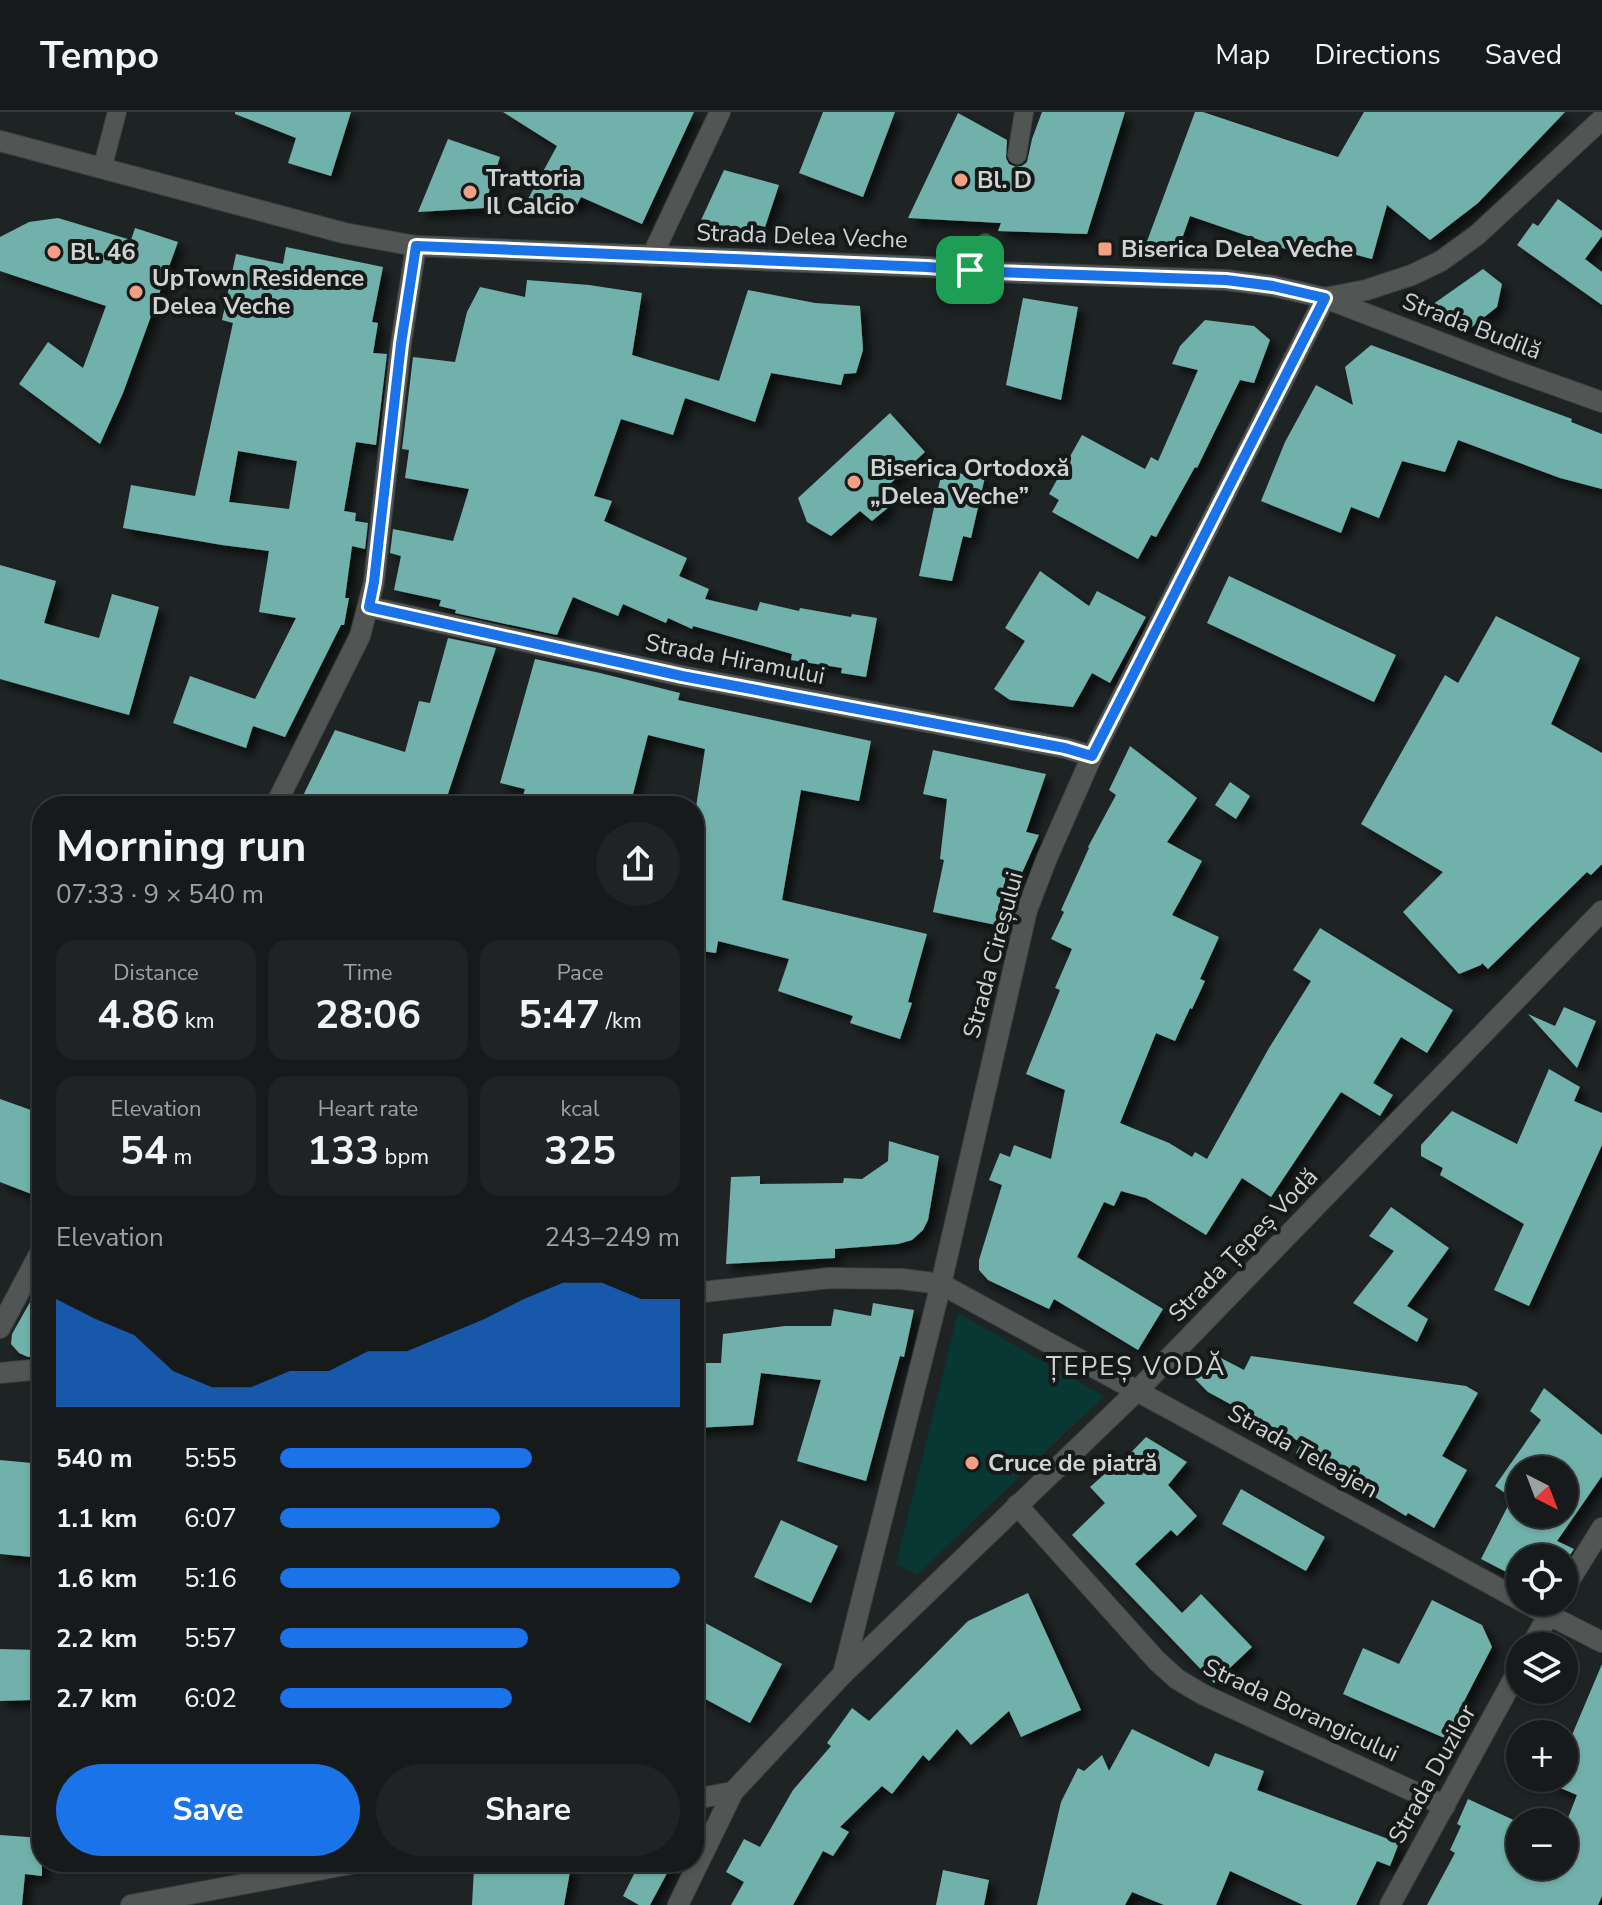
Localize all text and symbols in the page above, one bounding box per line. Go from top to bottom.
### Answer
text: Tempo [40,30,159,81]
text: Map [1215,36,1270,74]
text: Directions [1314,36,1441,74]
text: Saved [1485,36,1562,74]
place label: Trattoria Il Calcio [486,162,582,222]
place label: Bl. D [977,164,1032,196]
marker: Bl. D [952,171,970,189]
marker: Trattoria Il Calcio [461,183,479,201]
street label: Strada Delea Veche [696,216,908,256]
place label: Biserica Delea Veche [1121,233,1353,265]
place label: Bl. 46 [70,236,136,268]
pin [936,236,1004,304]
marker: Biserica Delea Veche [1096,240,1114,258]
marker: Bl. 46 [45,243,63,261]
icon: arrive [948,248,992,292]
place label: UpTown Residence Delea Veche [152,262,364,322]
marker: UpTown Residence Delea Veche [127,283,145,301]
street label: Strada Budilă [1398,285,1546,367]
place label: Biserica Ortodoxă „Delea Veche” [870,452,1070,512]
marker: Biserica Ortodoxă „Delea Veche” [845,473,863,491]
street label: Strada Hiramului [642,626,828,692]
text: Morning run [56,817,306,877]
button: share [596,822,680,906]
street label: Strada Cireșului [955,868,1031,1042]
text: 07:33 · 9 × 540 m [56,877,264,912]
text: Distance [113,958,199,988]
text: Time [344,958,392,988]
text: Pace [557,958,603,988]
text: 4.86 [97,988,179,1042]
text: 28:06 [315,988,421,1042]
text: 5:47 [518,988,600,1042]
text: km [179,1006,215,1036]
text: /km [600,1006,642,1036]
text: Elevation [110,1094,202,1124]
text: Heart rate [318,1094,418,1124]
text: kcal [561,1094,600,1124]
text: 54 [120,1124,168,1178]
text: 133 [307,1124,379,1178]
text: 325 [544,1124,616,1178]
text: m [168,1142,192,1172]
text: bpm [379,1142,429,1172]
street label: Strada Țepeș Vodă [1161,1161,1325,1329]
text: Elevation [56,1220,164,1255]
text: 243–249 m [544,1220,680,1255]
district label: ȚEPEȘ VODĂ [1046,1349,1226,1384]
street label: Strada Teleajen [1222,1396,1384,1506]
text: 540 m [56,1441,133,1476]
text: 5:55 [184,1441,237,1476]
place label: Cruce de piatră [988,1447,1157,1479]
marker: Cruce de piatră [963,1454,981,1472]
north arrow [1506,1456,1578,1528]
map controls [1506,1456,1578,1880]
text: 1.1 km [56,1501,137,1536]
text: 6:07 [184,1501,237,1536]
button: locate [1506,1544,1578,1616]
text: 1.6 km [56,1561,137,1596]
text: 5:16 [184,1561,237,1596]
text: 2.2 km [56,1621,137,1656]
text: 5:57 [184,1621,237,1656]
button: layers [1506,1632,1578,1704]
street label: Strada Borangicului [1198,1651,1404,1769]
text: 2.7 km [56,1681,137,1716]
text: 6:02 [184,1681,237,1716]
street label: Strada Duzilor [1381,1699,1484,1849]
button: + [1506,1720,1578,1792]
button: Save [56,1764,360,1856]
button: Share [376,1764,680,1856]
button: − [1506,1808,1578,1880]

